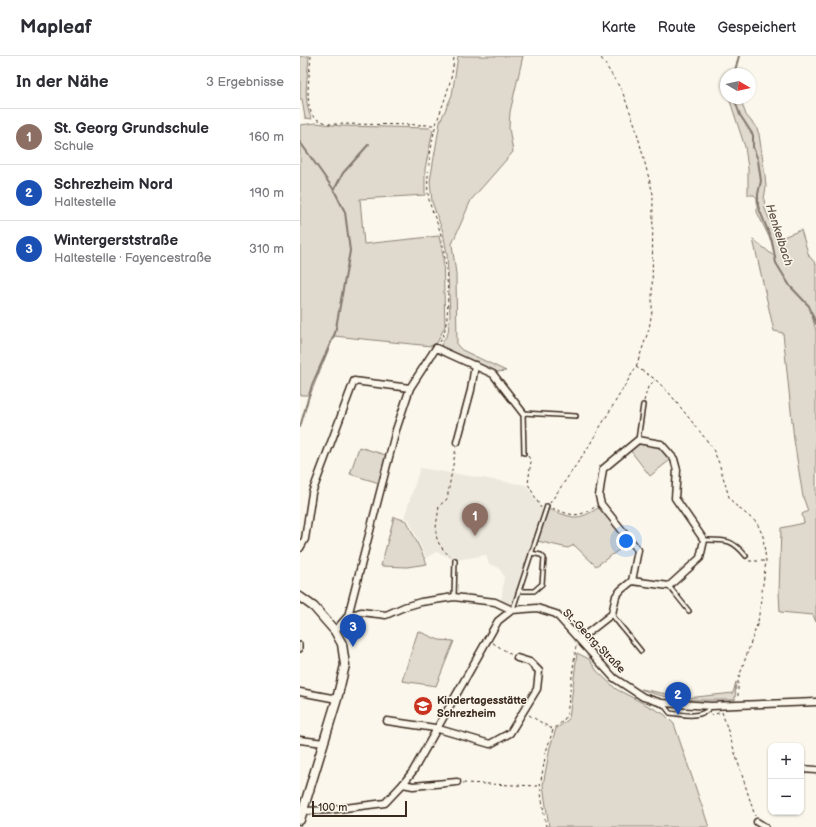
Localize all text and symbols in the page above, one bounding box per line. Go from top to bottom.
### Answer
text: Mapleaf [20,16,92,39]
text: Karte [602,19,636,36]
text: Route [658,19,696,36]
text: Gespeichert [718,19,796,36]
north arrow [720,68,756,104]
text: In der Nähe [16,72,109,92]
text: 3 Ergebnisse [206,74,284,90]
text: St. Georg Grundschule [54,119,209,138]
text: 1 [26,129,32,145]
text: 160 m [249,129,284,145]
text: Schule [54,138,94,154]
text: Schrezheim Nord [54,175,173,194]
text: 2 [25,185,33,201]
text: 190 m [250,185,284,201]
text: Haltestelle [54,194,116,210]
water label: Henkelbach [762,202,796,268]
text: Wintergerststraße [54,231,178,250]
text: 3 [25,241,33,257]
text: 310 m [249,241,284,257]
text: Haltestelle · Fayencestraße [54,250,211,266]
pin: 1 [462,503,488,536]
your location [616,531,636,551]
street label: St.-Georg-Straße [560,606,628,676]
pin: 3 [340,614,366,647]
pin: 2 [665,682,691,715]
place label: Kindertagesstätte Schrezheim [437,694,527,720]
school or university icon: Kindertagesstätte Schrezheim [412,695,434,717]
map controls [768,743,804,815]
button: + [768,743,804,779]
button: − [768,779,804,815]
scale bar [312,799,407,818]
text: 100 m [318,801,347,814]

